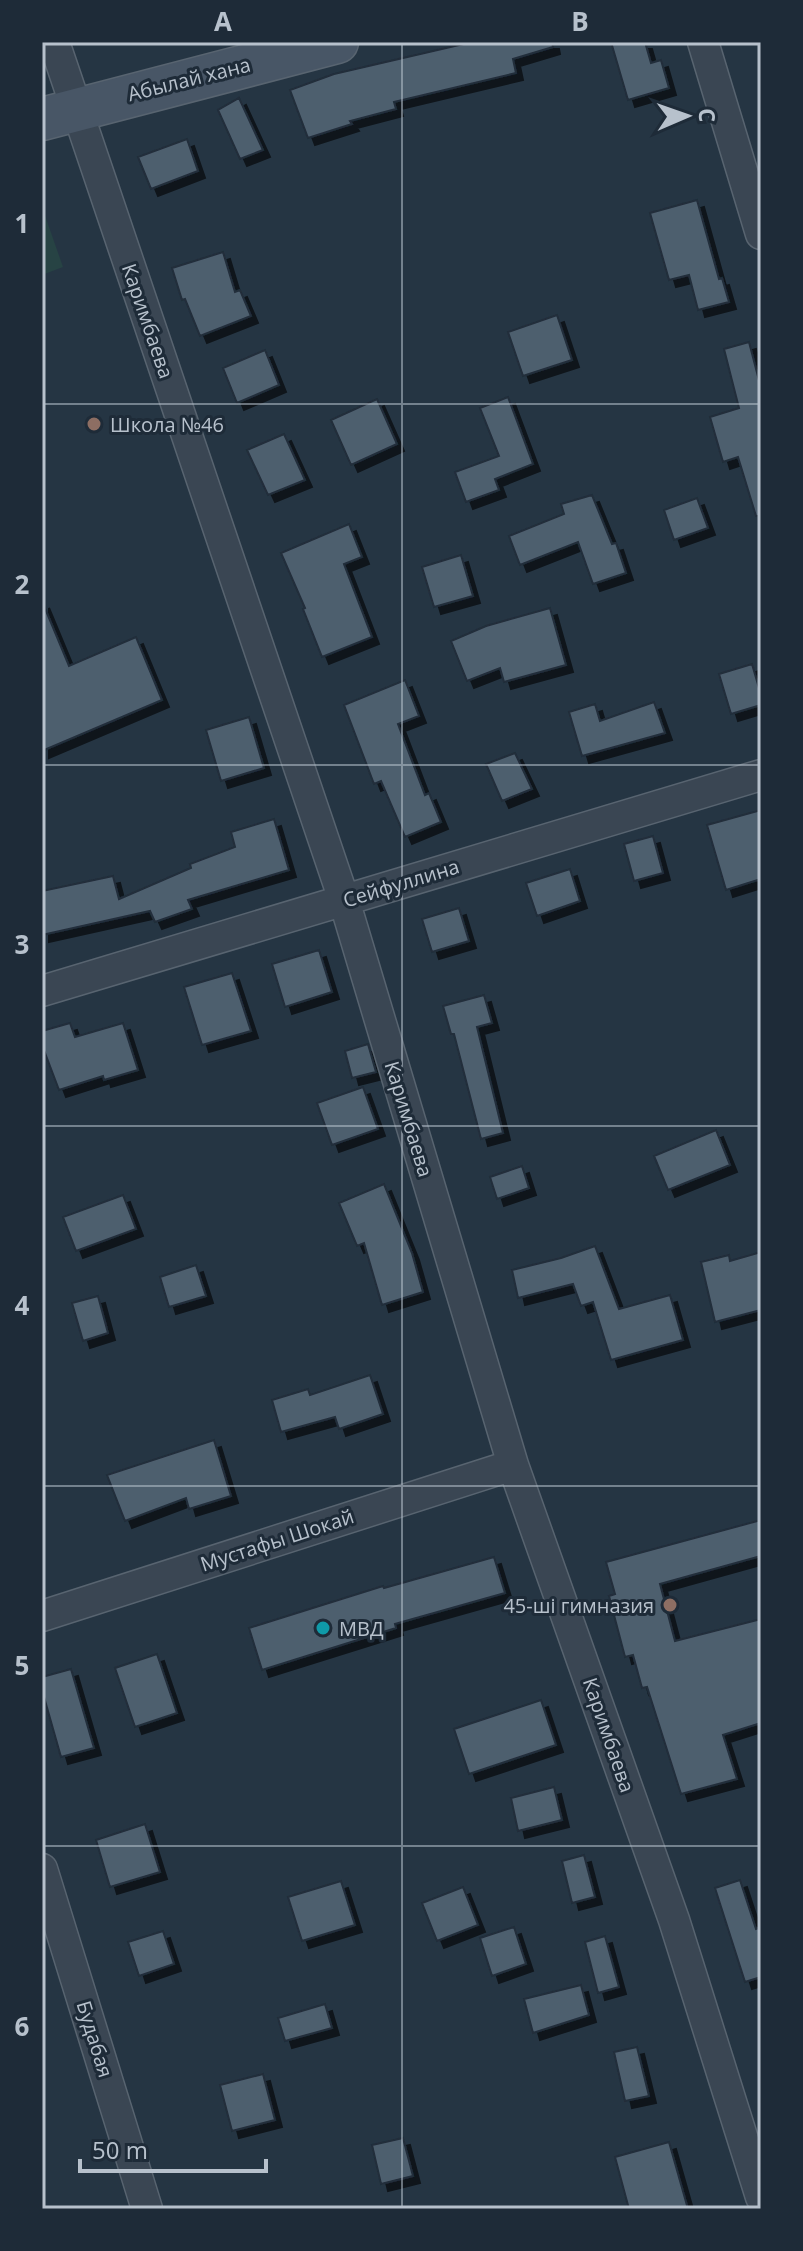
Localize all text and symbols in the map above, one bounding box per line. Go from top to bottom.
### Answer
text: A [214,3,232,39]
text: B [571,3,589,39]
street label: Абылай хана [125,51,253,107]
north arrow [647,76,727,156]
text: С [693,108,723,123]
text: 1 [15,205,29,241]
street label: Каримбаева [116,260,180,382]
place label: Школа №46 [110,411,224,438]
marker: Школа №46 [85,415,103,433]
text: 2 [15,566,30,602]
street label: Сейфуллина [340,853,462,913]
text: 3 [15,926,29,962]
street label: Каримбаева [379,1058,439,1180]
text: 4 [15,1287,30,1323]
street label: Мустафы Шокай [197,1502,357,1578]
place label: 45-ші гимназия [503,1592,654,1619]
marker: 45-ші гимназия [661,1596,679,1614]
place label: МВД [339,1615,384,1642]
marker: МВД [314,1619,332,1637]
text: 5 [15,1647,29,1683]
street label: Каримбаева [577,1674,641,1796]
street label: Будабая [71,1997,119,2081]
text: 6 [15,2008,30,2044]
scale bar [80,2123,266,2173]
text: 50 m [92,2133,148,2166]

